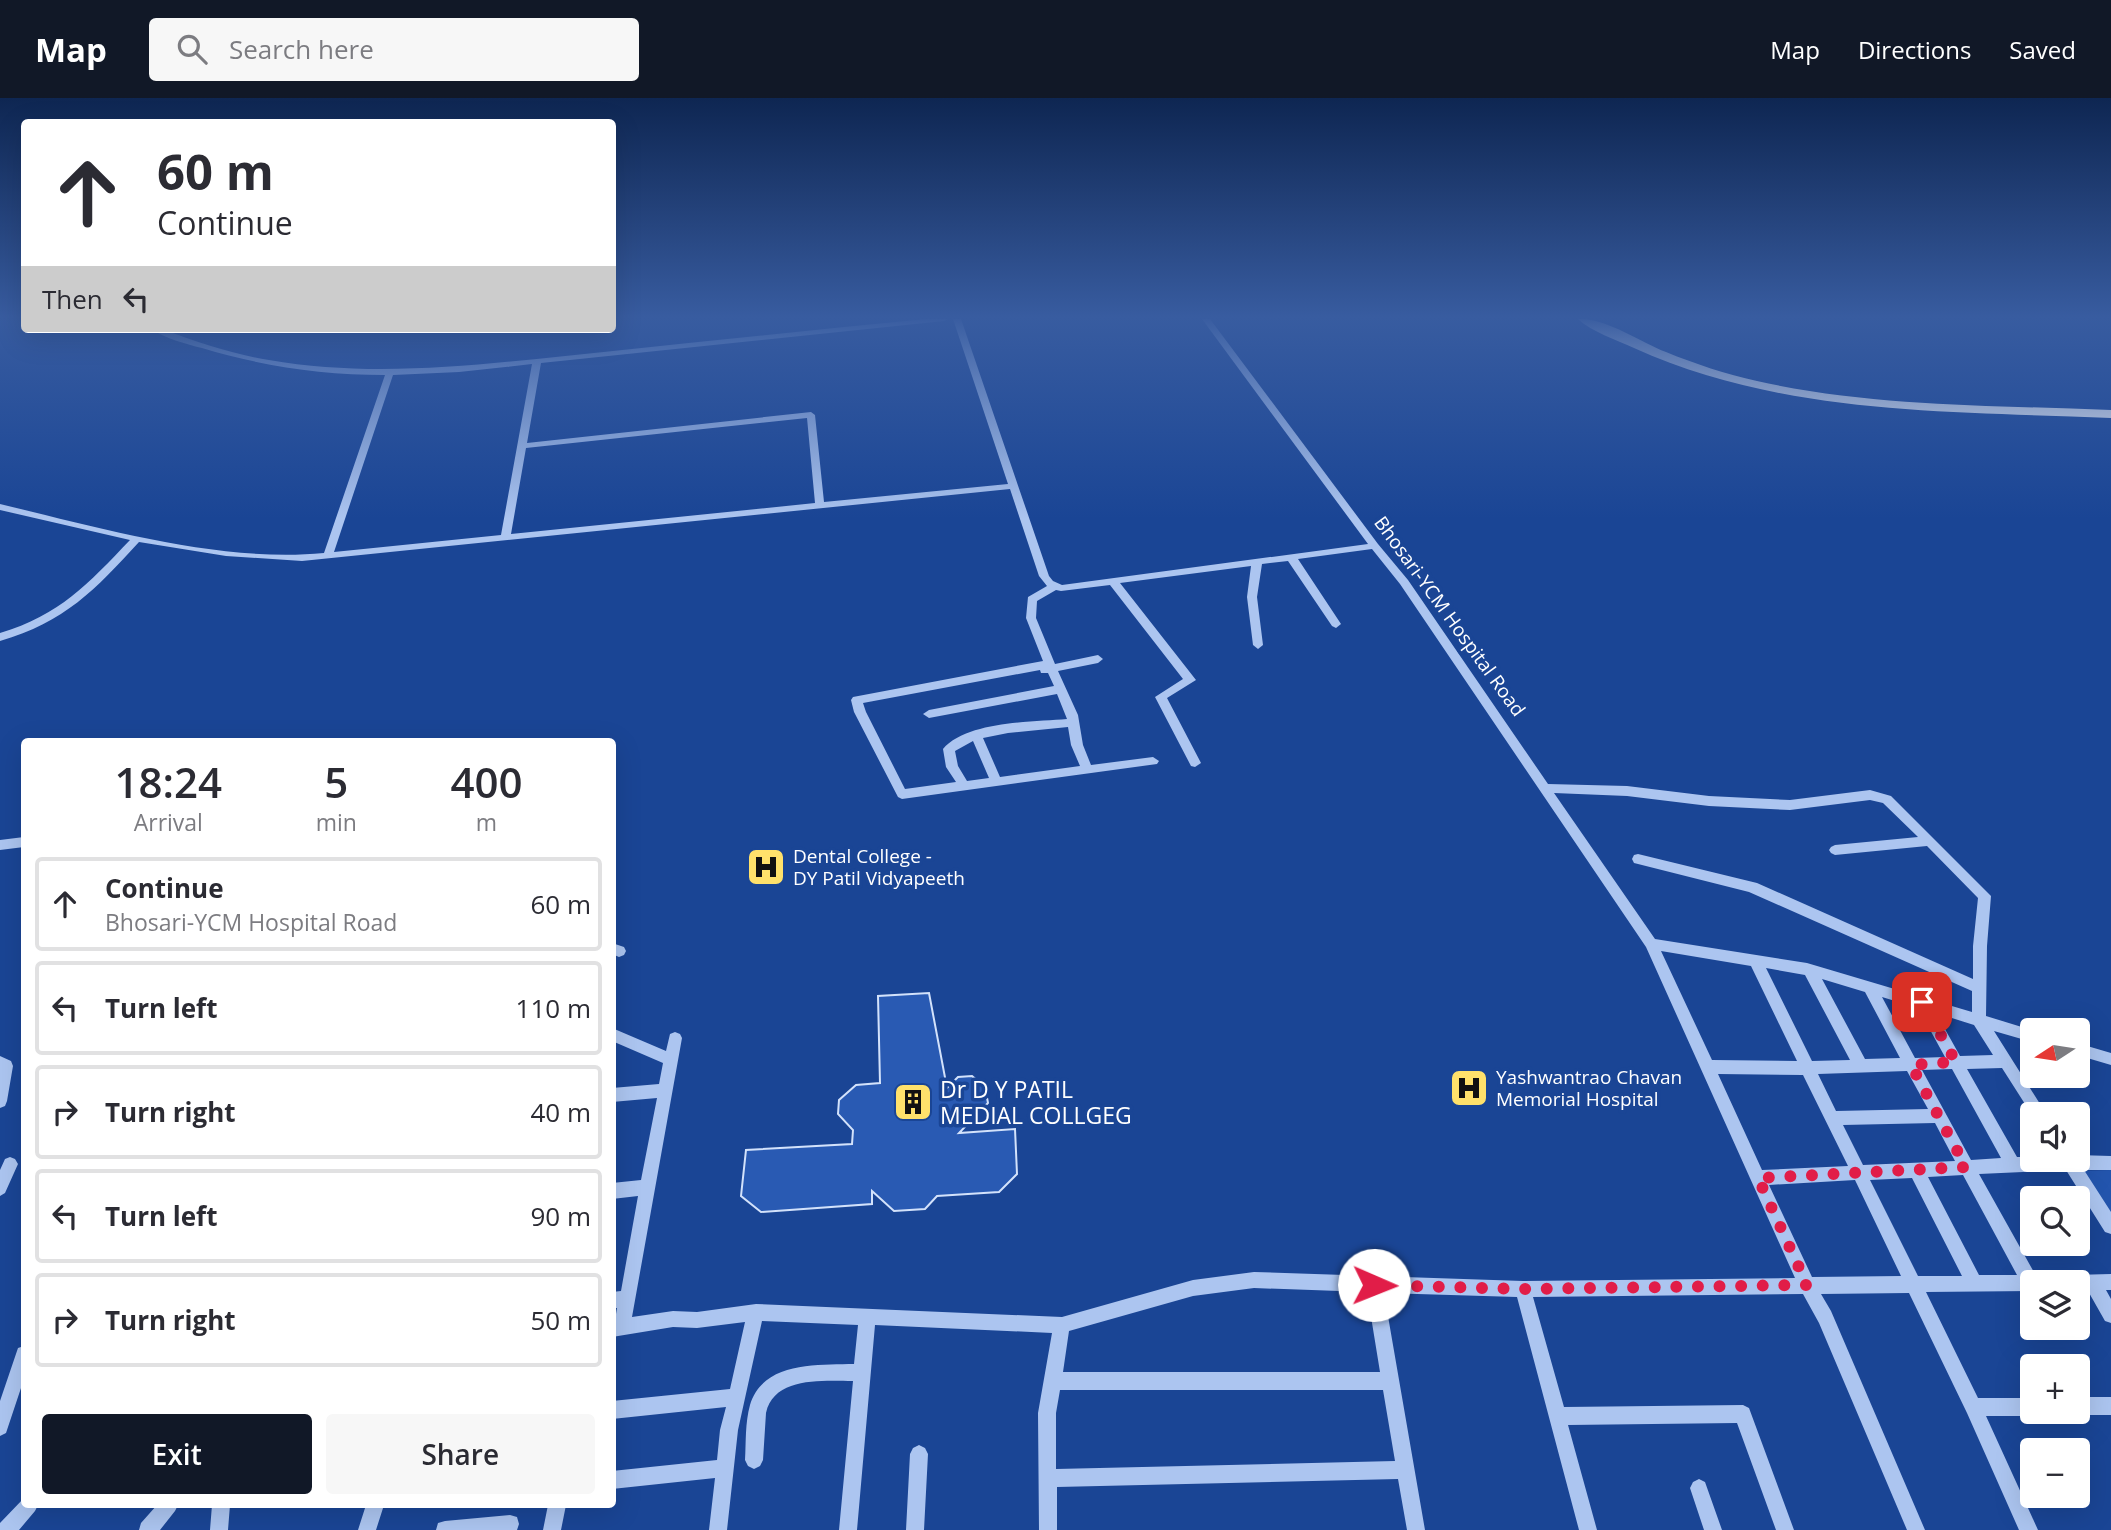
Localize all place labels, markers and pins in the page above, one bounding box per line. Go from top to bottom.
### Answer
place label: Dental College - DY Patil Vidyapeeth [793,843,965,891]
hospital icon: Dental College - DY Patil Vidyapeeth [745,846,787,888]
pin [1892,972,1952,1032]
place label: Yashwantrao Chavan Memorial Hospital [1496,1064,1682,1112]
hospital icon: Yashwantrao Chavan Memorial Hospital [1448,1067,1490,1109]
place label: Dr D Y PATIL MEDIAL COLLGEG [940,1073,1132,1131]
building icon: Dr D Y PATIL MEDIAL COLLGEG [892,1081,934,1123]

